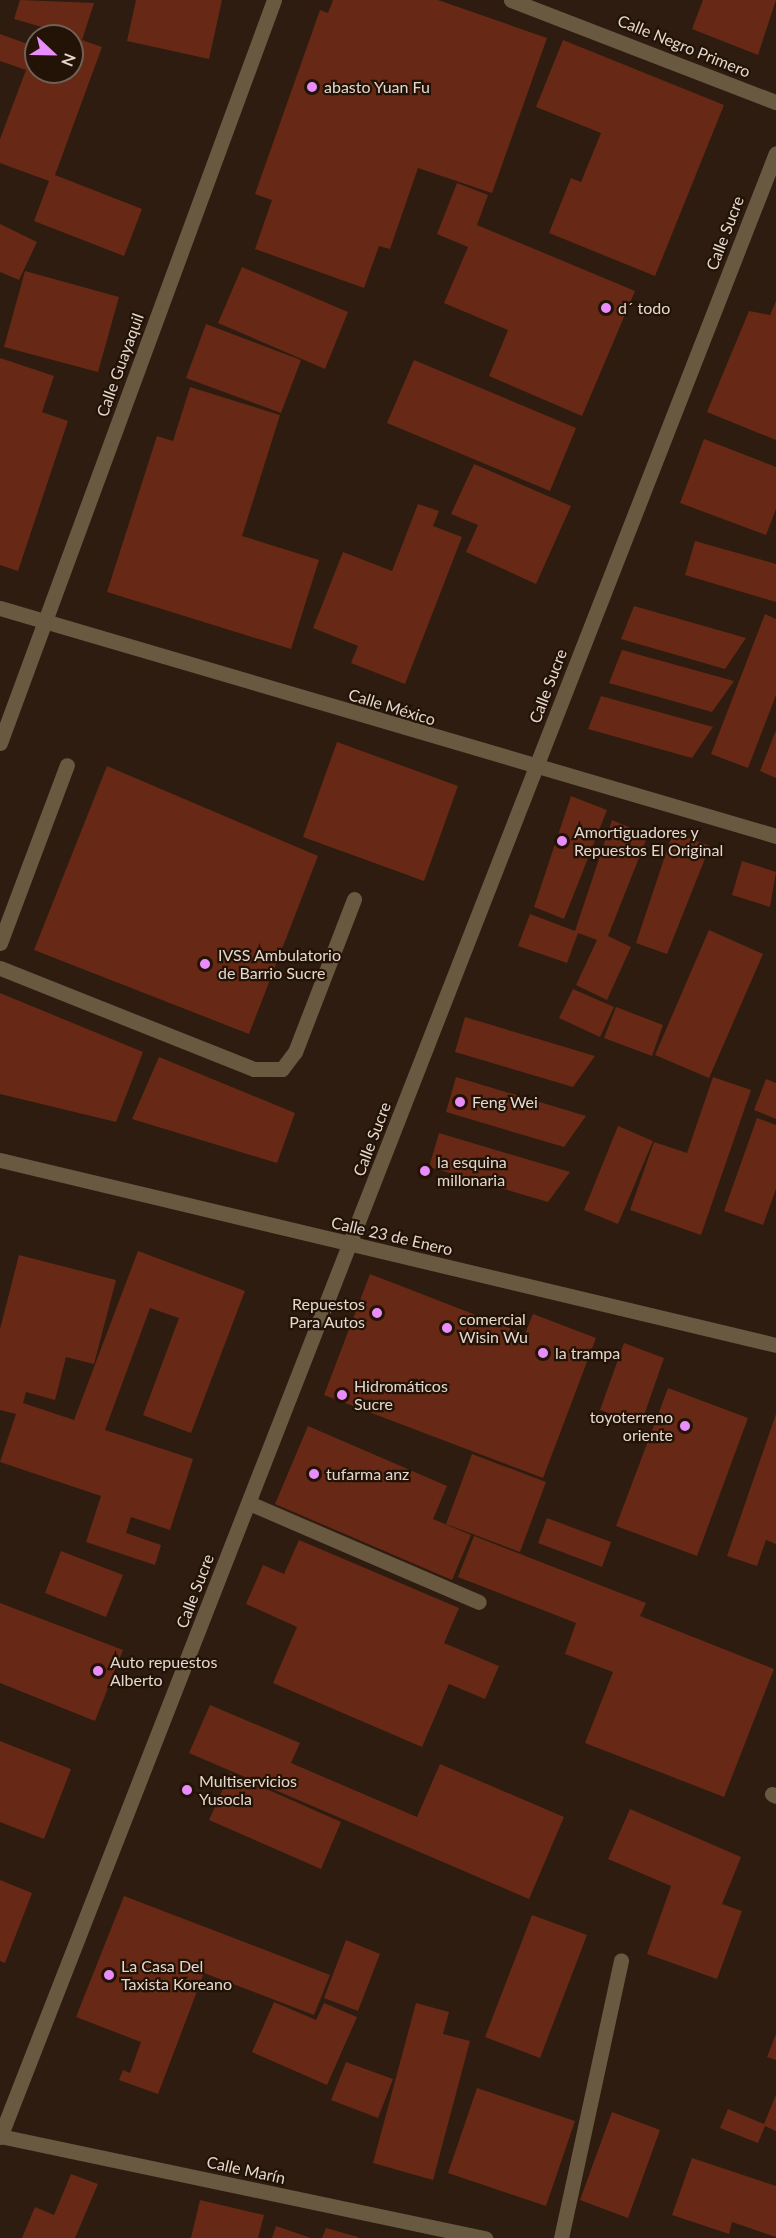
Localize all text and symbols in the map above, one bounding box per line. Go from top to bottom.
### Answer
street label: Calle Negro Primero [615,11,753,81]
north arrow [24,24,84,84]
text: N [58,51,80,69]
place label: abasto Yuan Fu [324,77,431,97]
marker: abasto Yuan Fu [305,80,319,94]
street label: Calle Sucre [702,193,748,273]
place label: d´ todo [618,298,670,318]
marker: d´ todo [599,301,613,315]
street label: Calle Guayaquil [92,311,148,419]
street label: Calle Sucre [525,646,571,726]
street label: Calle México [346,685,438,729]
place label: Amortiguadores y Repuestos El Original [574,822,723,860]
marker: Amortiguadores y Repuestos El Original [555,834,569,848]
place label: IVSS Ambulatorio de Barrio Sucre [218,945,341,983]
marker: IVSS Ambulatorio de Barrio Sucre [196,955,214,973]
place label: Feng Wei [472,1092,538,1112]
marker: Feng Wei [453,1095,467,1109]
street label: Calle Sucre [349,1099,395,1179]
place label: la esquina millonaria [437,1152,507,1190]
marker: la esquina millonaria [418,1164,432,1178]
street label: Calle 23 de Enero [329,1213,455,1259]
place label: Repuestos Para Autos [289,1294,365,1332]
marker: Repuestos Para Autos [370,1306,384,1320]
place label: comercial Wisin Wu [459,1309,528,1347]
marker: comercial Wisin Wu [440,1321,454,1335]
place label: la trampa [555,1343,620,1363]
marker: la trampa [536,1346,550,1360]
place label: Hidromáticos Sucre [354,1376,448,1414]
marker: Hidromáticos Sucre [335,1388,349,1402]
place label: toyoterreno oriente [590,1407,673,1445]
marker: toyoterreno oriente [678,1419,692,1433]
place label: tufarma anz [326,1464,409,1484]
marker: tufarma anz [307,1467,321,1481]
street label: Calle Sucre [172,1551,218,1631]
place label: Auto repuestos Alberto [110,1652,217,1690]
marker: Auto repuestos Alberto [91,1664,105,1678]
place label: Multiservicios Yusocla [199,1771,297,1809]
marker: Multiservicios Yusocla [180,1783,194,1797]
place label: La Casa Del Taxista Koreano [121,1956,232,1994]
marker: La Casa Del Taxista Koreano [102,1968,116,1982]
street label: Calle Marín [205,2152,287,2188]

